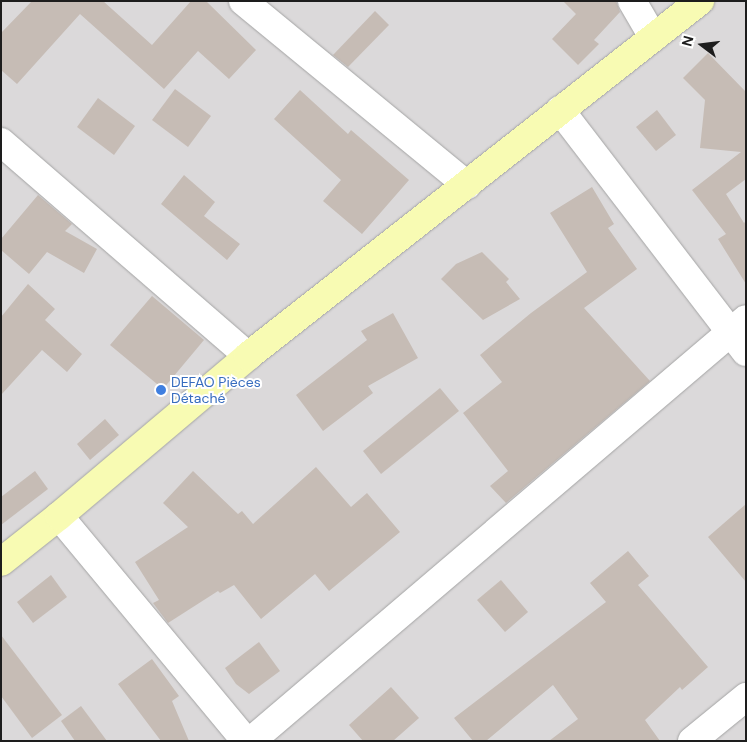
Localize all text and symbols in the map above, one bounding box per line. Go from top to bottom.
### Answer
north arrow [677,20,727,70]
text: N [677,34,698,48]
place label: DEFAO Pièces Détaché [171,374,261,407]
marker: DEFAO Pièces Détaché [155,384,167,396]

